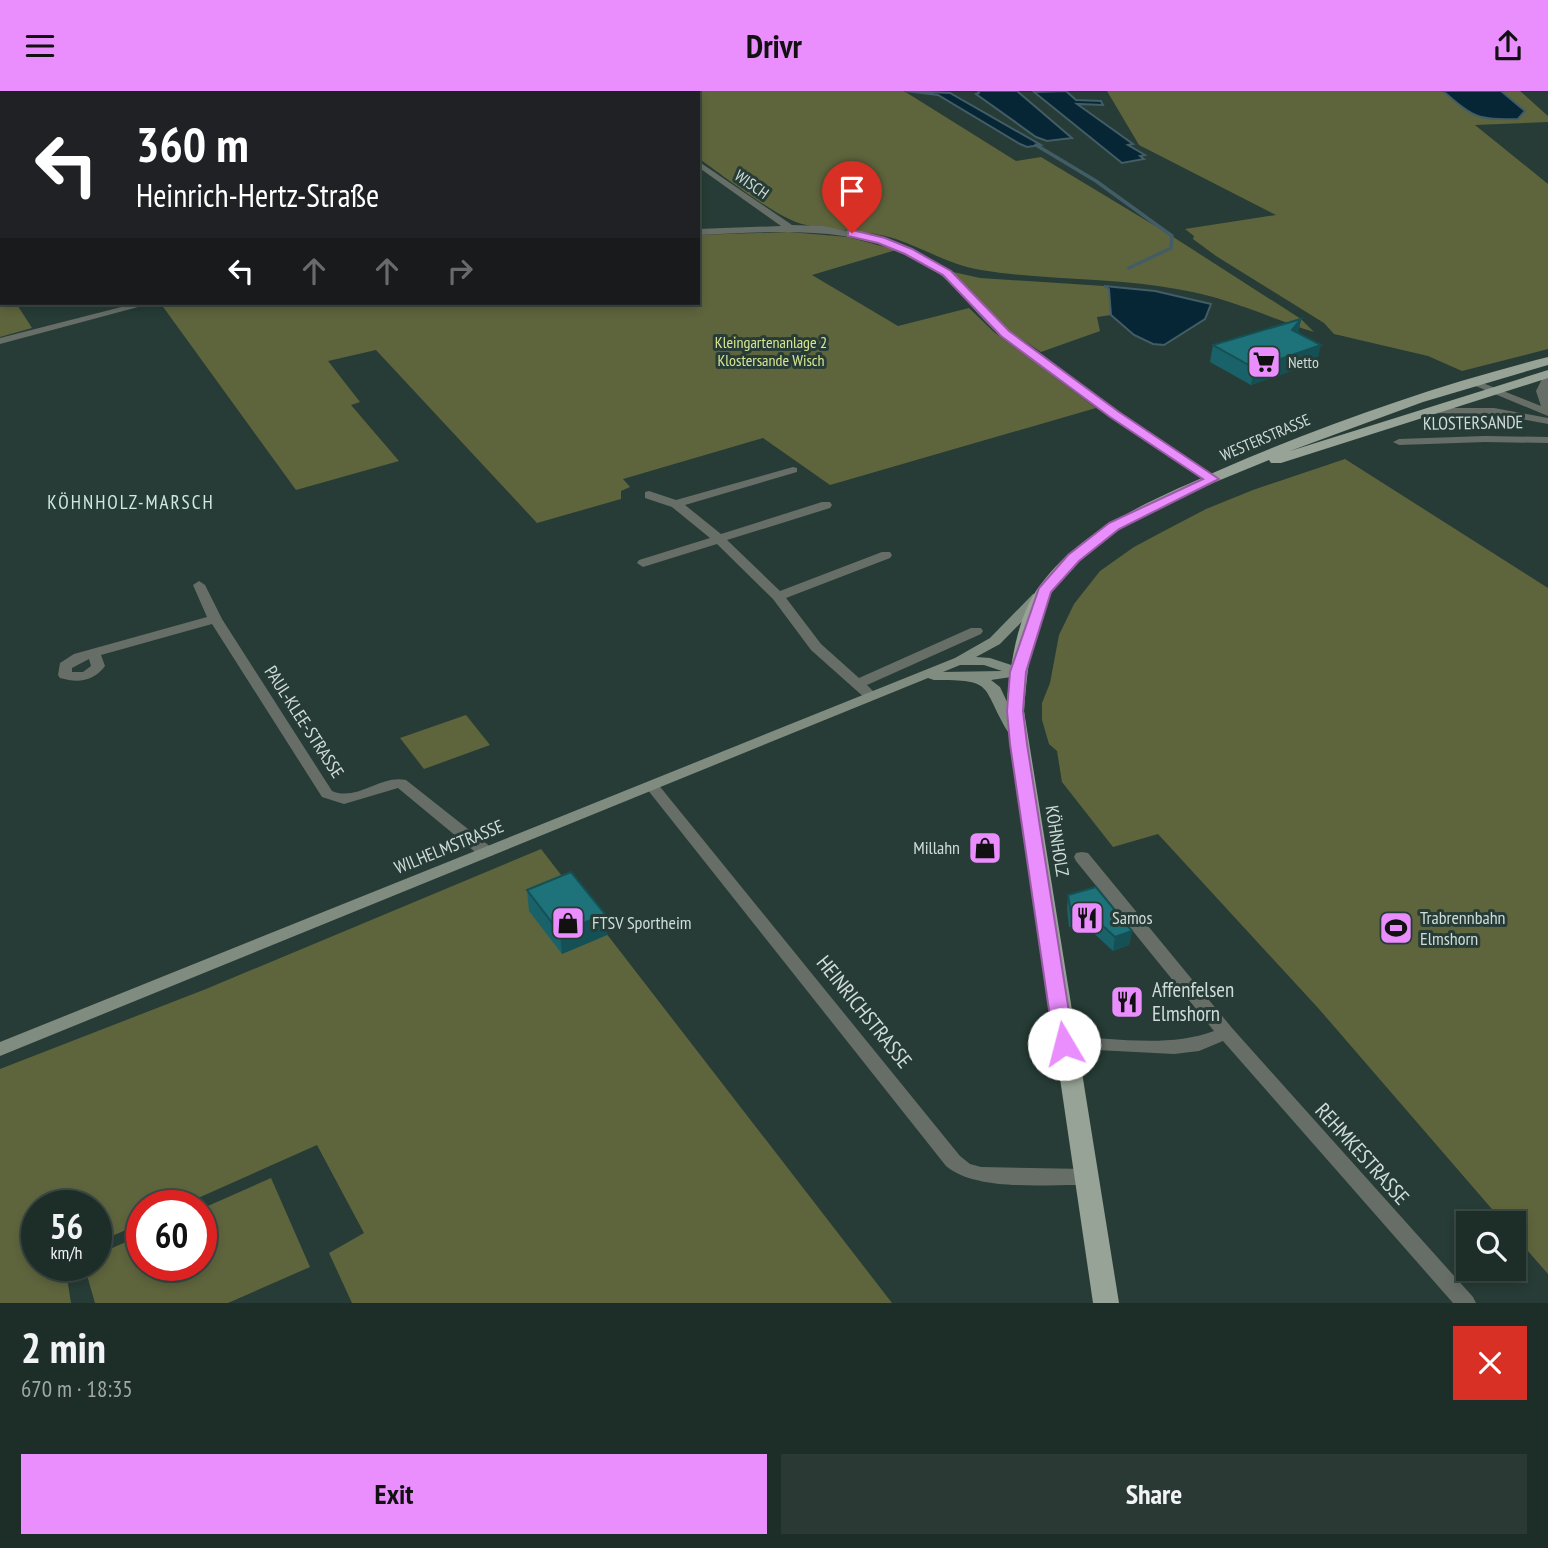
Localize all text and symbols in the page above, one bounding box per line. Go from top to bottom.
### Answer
text: Drivr [746,25,802,67]
icon: menu [21,27,59,65]
icon: share [1489,27,1527,65]
text: 360 m [136,112,249,176]
icon: left [21,119,112,210]
pin [822,161,882,233]
street label: WISCH [731,165,773,203]
icon: arrive [833,172,871,210]
text: Heinrich-Hertz-Straße [136,174,379,216]
icon: left [222,252,260,290]
icon: ahead [295,252,333,290]
icon: ahead [368,252,406,290]
icon: right [441,252,479,290]
park label: Kleingartenanlage 2 Klostersande Wisch [715,332,827,370]
supermarket icon: Netto [1245,343,1283,381]
place label: Netto [1288,352,1319,372]
street label: WESTERSTRASSE [1217,409,1313,465]
street label: KLOSTERSANDE [1423,410,1523,435]
district label: KÖHNHOLZ-MARSCH [47,490,215,514]
street label: PAUL-KLEE-STRASSE [260,661,349,782]
street label: KÖHNHOLZ [1041,804,1074,878]
street label: WILHELMSTRASSE [391,814,507,879]
shop icon: Millahn [966,829,1004,867]
place label: Millahn [913,836,960,859]
restaurant icon: Samos [1068,899,1106,937]
shop icon: FTSV Sportheim [549,904,587,942]
place label: Samos [1112,906,1152,929]
place label: Trabrennbahn Elmshorn [1420,906,1505,950]
sports icon: Trabrennbahn Elmshorn [1377,909,1415,947]
place label: FTSV Sportheim [592,911,692,934]
street label: HEINRICHSTRASSE [811,950,918,1073]
place label: Affenfelsen Elmshorn [1152,976,1234,1027]
restaurant icon: Affenfelsen Elmshorn [1108,983,1146,1021]
position arrow [1027,1007,1101,1081]
street label: REHMKESTRASSE [1310,1097,1415,1210]
speed limit sign: 60 [126,1190,217,1281]
text: 56 [50,1203,83,1249]
map controls [1456,1211,1526,1281]
button: search [1456,1211,1526,1281]
text: km/h [51,1241,82,1264]
text: 2 min [21,1320,106,1375]
button: close [1453,1326,1527,1400]
text: 670 m · 18:35 [21,1374,133,1403]
button: Exit [21,1454,767,1534]
button: Share [781,1454,1527,1534]

